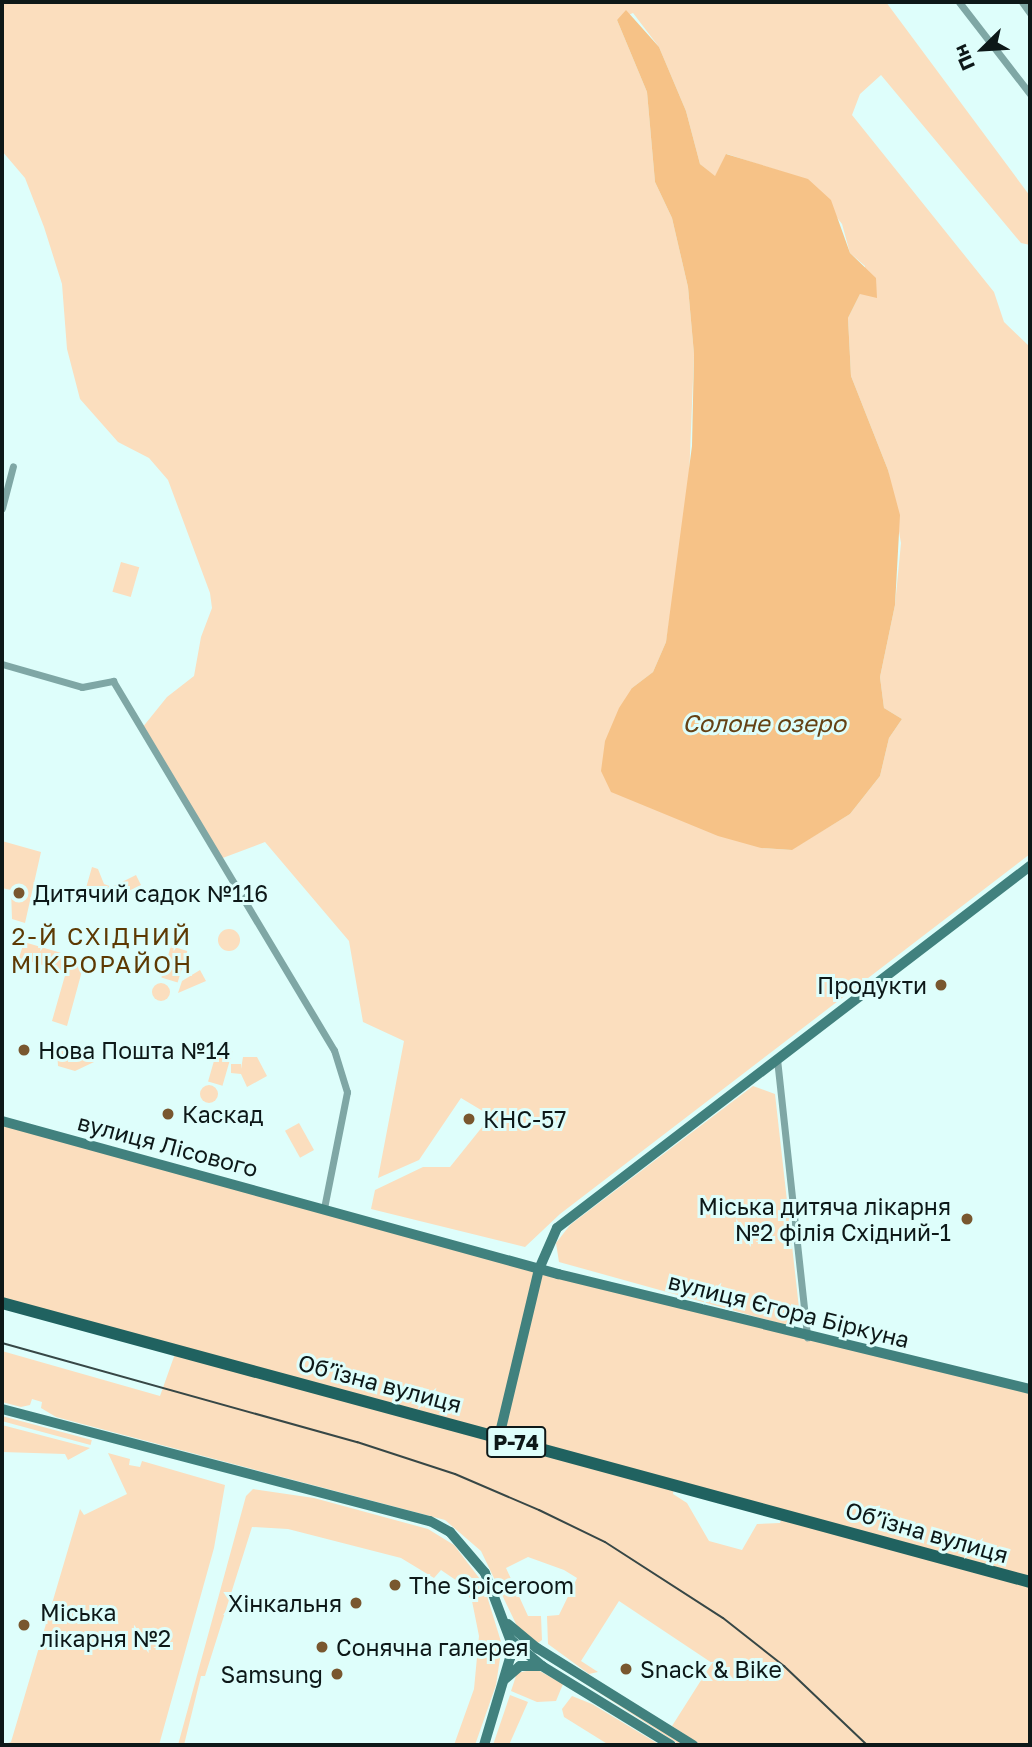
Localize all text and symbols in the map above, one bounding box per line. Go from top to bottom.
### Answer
north arrow [948,14,1018,84]
text: Пн [948,41,979,74]
water label: Солоне озеро [682,709,846,737]
place label: Дитячий садок №116 [33,879,268,907]
marker: Дитячий садок №116 [11,885,27,901]
district label: 2-Й СХІДНИЙ МІКРОРАЙОН [12,922,192,978]
place label: Продукти [817,971,927,999]
marker: Продукти [933,977,949,993]
place label: Нова Пошта №14 [38,1036,231,1064]
marker: Нова Пошта №14 [16,1042,32,1058]
place label: Каскад [182,1100,263,1128]
place label: КНС-57 [483,1105,566,1133]
marker: Каскад [160,1106,176,1122]
street label: вулиця Лісового [75,1108,261,1182]
marker: КНС-57 [461,1111,477,1127]
place label: Міська дитяча лікарня №2 філія Східний-1 [698,1192,951,1246]
marker: Міська дитяча лікарня №2 філія Східний-1 [957,1209,977,1229]
street label: вулиця Єгора Біркуна [666,1267,912,1353]
street label: Обʼїзна вулиця [295,1348,465,1418]
road number: Р-74 [484,1424,548,1460]
street label: Обʼїзна вулиця [842,1496,1012,1568]
place label: The Spiceroom [409,1571,574,1599]
marker: The Spiceroom [387,1577,403,1593]
place label: Хінкальня [228,1589,342,1617]
marker: Хінкальня [348,1595,364,1611]
place label: Міська лікарня №2 [40,1598,171,1652]
marker: Міська лікарня №2 [14,1615,34,1635]
place label: Сонячна галерея [336,1633,529,1661]
marker: Сонячна галерея [314,1639,330,1655]
place label: Snack & Bike [640,1655,782,1683]
place label: Samsung [221,1660,323,1688]
marker: Snack & Bike [618,1661,634,1677]
marker: Samsung [329,1666,345,1682]

